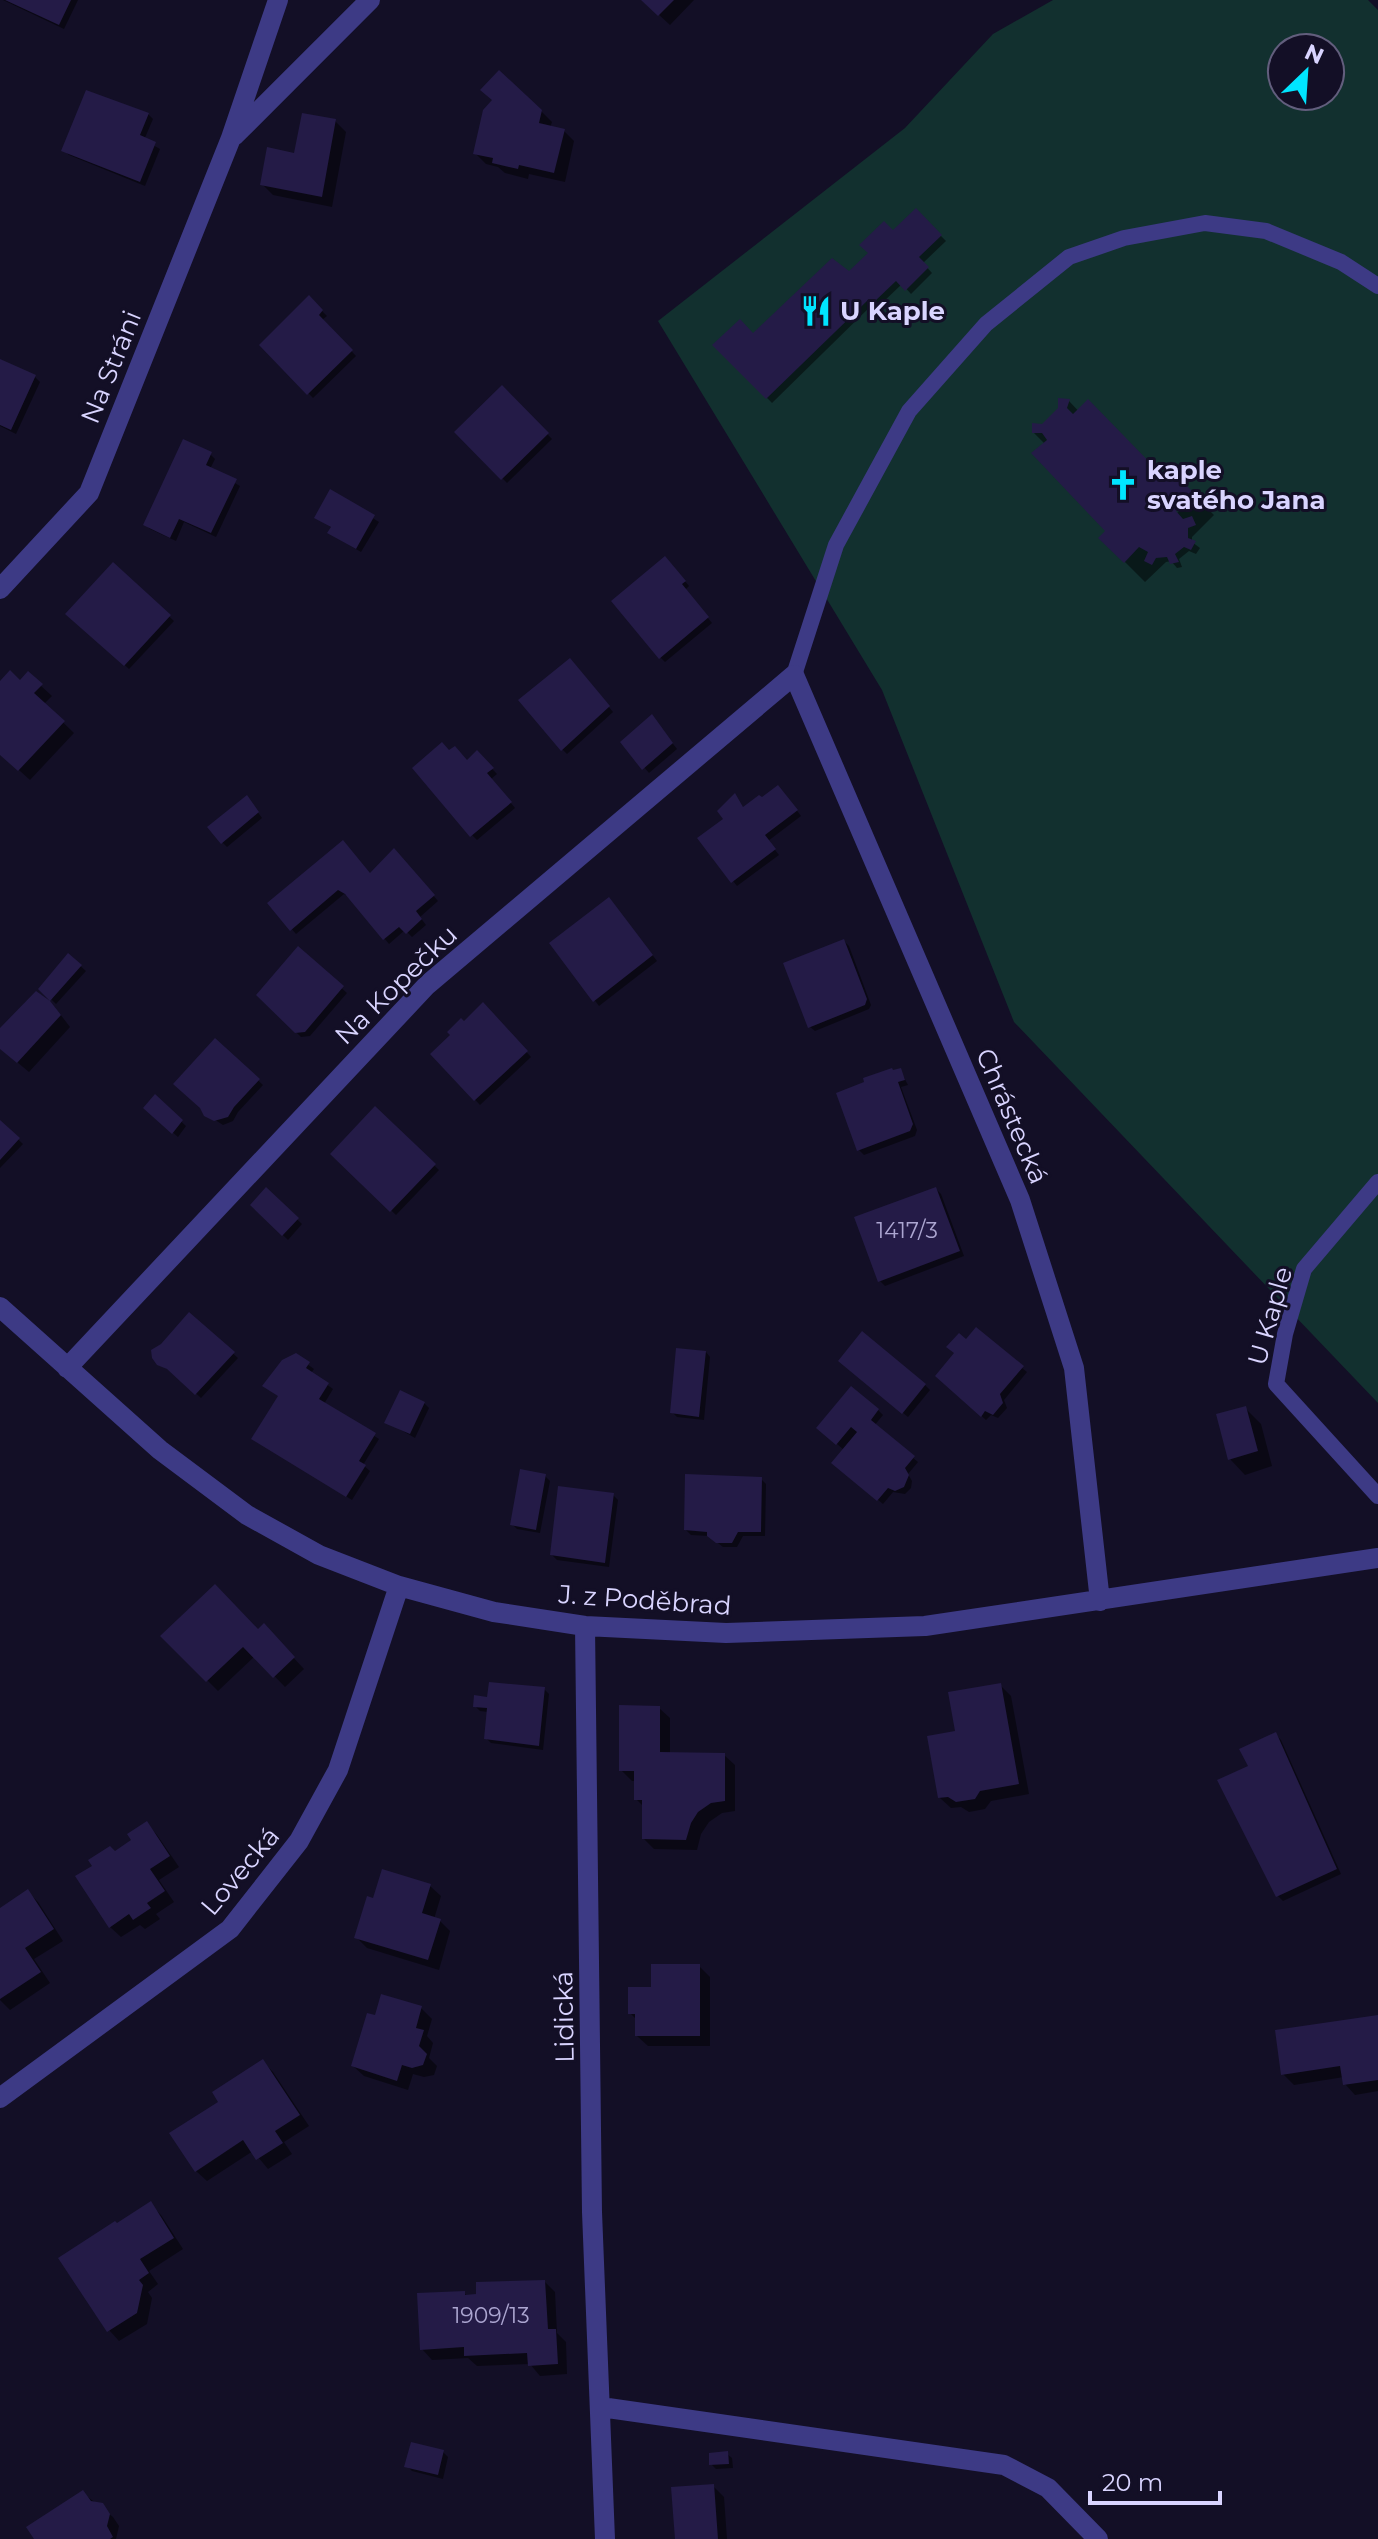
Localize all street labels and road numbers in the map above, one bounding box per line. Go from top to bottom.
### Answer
street label: Na Stráni [74,306,148,428]
street label: Na Kopečku [328,919,464,1051]
street label: Chrástecká [969,1043,1055,1189]
street label: U Kaple [1241,1263,1299,1369]
street label: J. z Poděbrad [557,1578,732,1622]
street label: Lovecká [194,1820,286,1922]
street label: Lidická [547,1971,581,2063]

